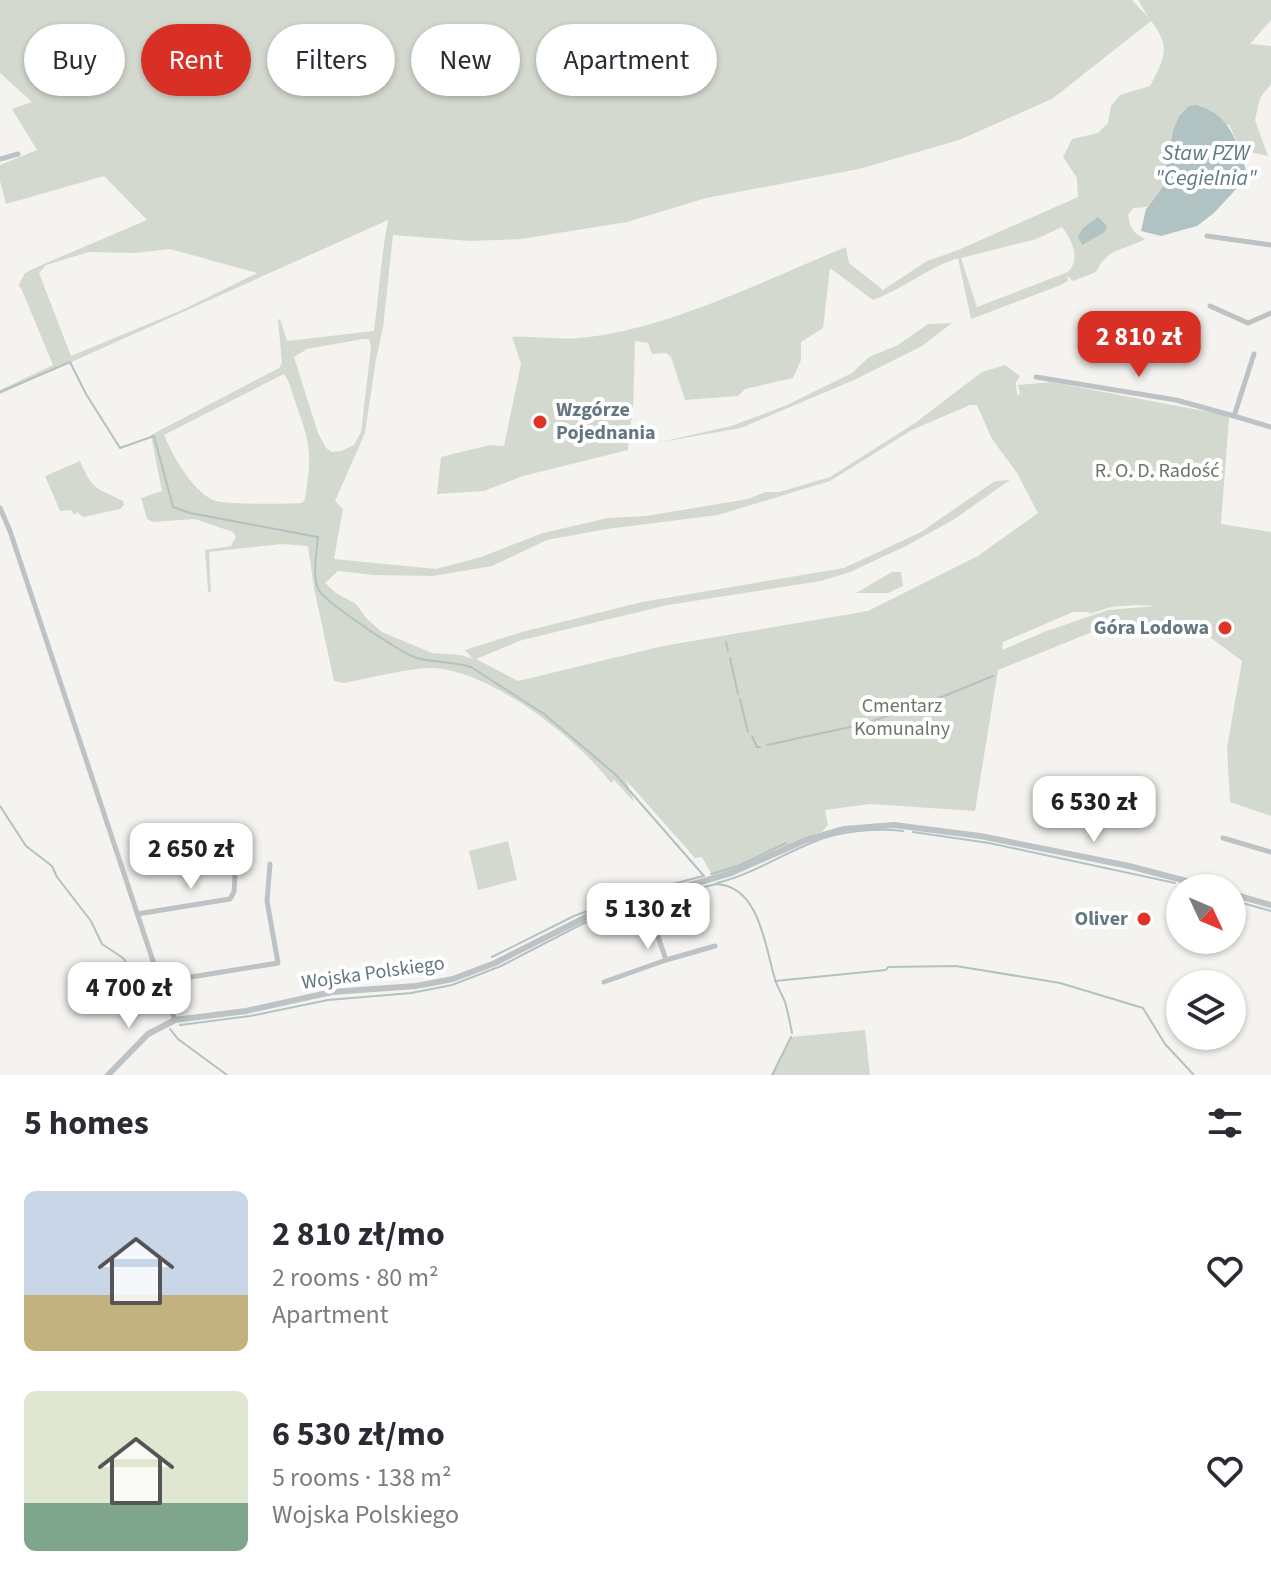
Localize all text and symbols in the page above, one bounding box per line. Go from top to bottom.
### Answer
chip: Buy [24,24,125,96]
chip: Rent [141,24,251,96]
chip: Filters [267,24,395,96]
chip: New [411,24,520,96]
chip: Apartment [536,24,717,96]
water label: Staw PZW "Cegielnia" [1155,137,1257,194]
pin: 2 810 zł [1056,311,1222,379]
text: 2 810 zł [1096,318,1182,355]
place label: Wzgórze Pojednania [556,396,655,447]
marker: Wzgórze Pojednania [531,413,549,431]
park label: R. O. D. Radość [1095,457,1219,485]
place label: Góra Lodowa [1094,614,1209,642]
marker: Góra Lodowa [1216,619,1234,637]
park label: Cmentarz Komunalny [854,692,951,743]
pin: 6 530 zł [1011,776,1177,844]
text: 6 530 zł [1051,783,1137,820]
pin: 2 650 zł [108,823,274,891]
text: 2 650 zł [148,830,234,867]
north arrow [1166,874,1246,954]
map controls [1166,874,1246,1050]
pin: 5 130 zł [565,883,731,951]
text: 5 130 zł [605,890,691,927]
place label: Oliver [1074,905,1128,933]
marker: Oliver [1135,910,1153,928]
street label: Wojska Polskiego [300,949,446,997]
pin: 4 700 zł [46,962,212,1030]
text: 4 700 zł [86,969,172,1006]
button: layers [1166,970,1246,1050]
text: 5 homes [24,1099,149,1148]
icon: filters [1203,1101,1247,1145]
text: 2 810 zł/mo [272,1210,445,1259]
icon: home [88,1223,184,1319]
icon: heart [1203,1249,1247,1293]
text: 2 rooms · 80 m² [272,1259,439,1296]
text: Apartment [272,1296,389,1333]
text: 6 530 zł/mo [272,1410,445,1459]
icon: home [88,1423,184,1519]
icon: heart [1203,1449,1247,1493]
text: 5 rooms · 138 m² [272,1459,451,1496]
text: Wojska Polskiego [272,1496,459,1533]

